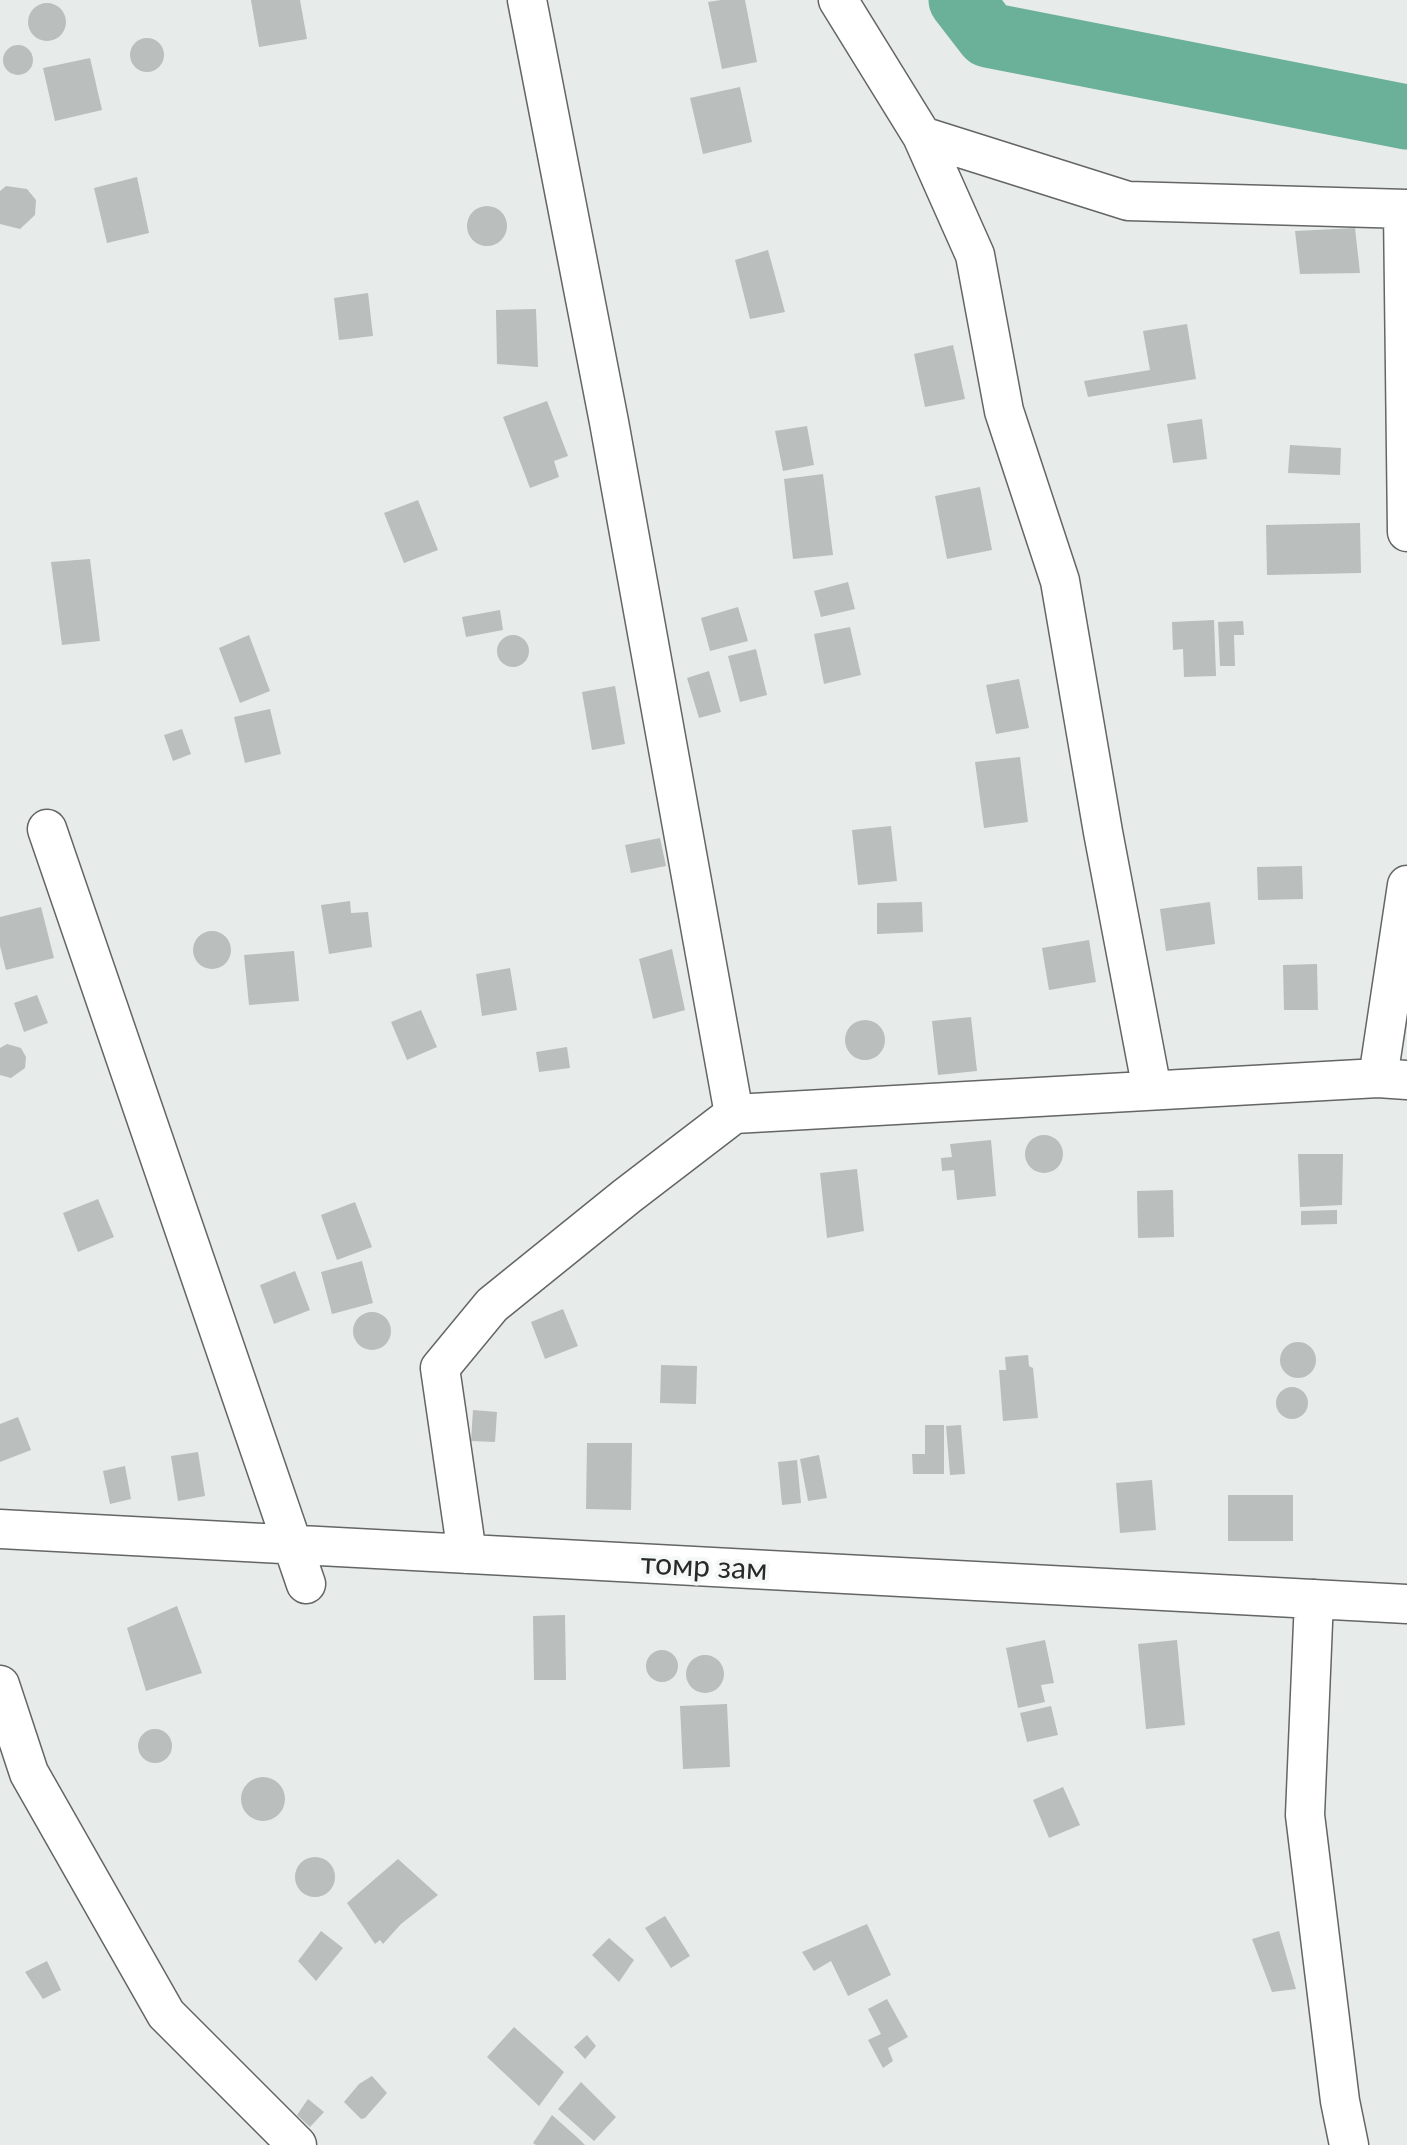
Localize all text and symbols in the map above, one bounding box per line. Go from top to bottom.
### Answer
street label: томр зам [640,1546,768,1588]

